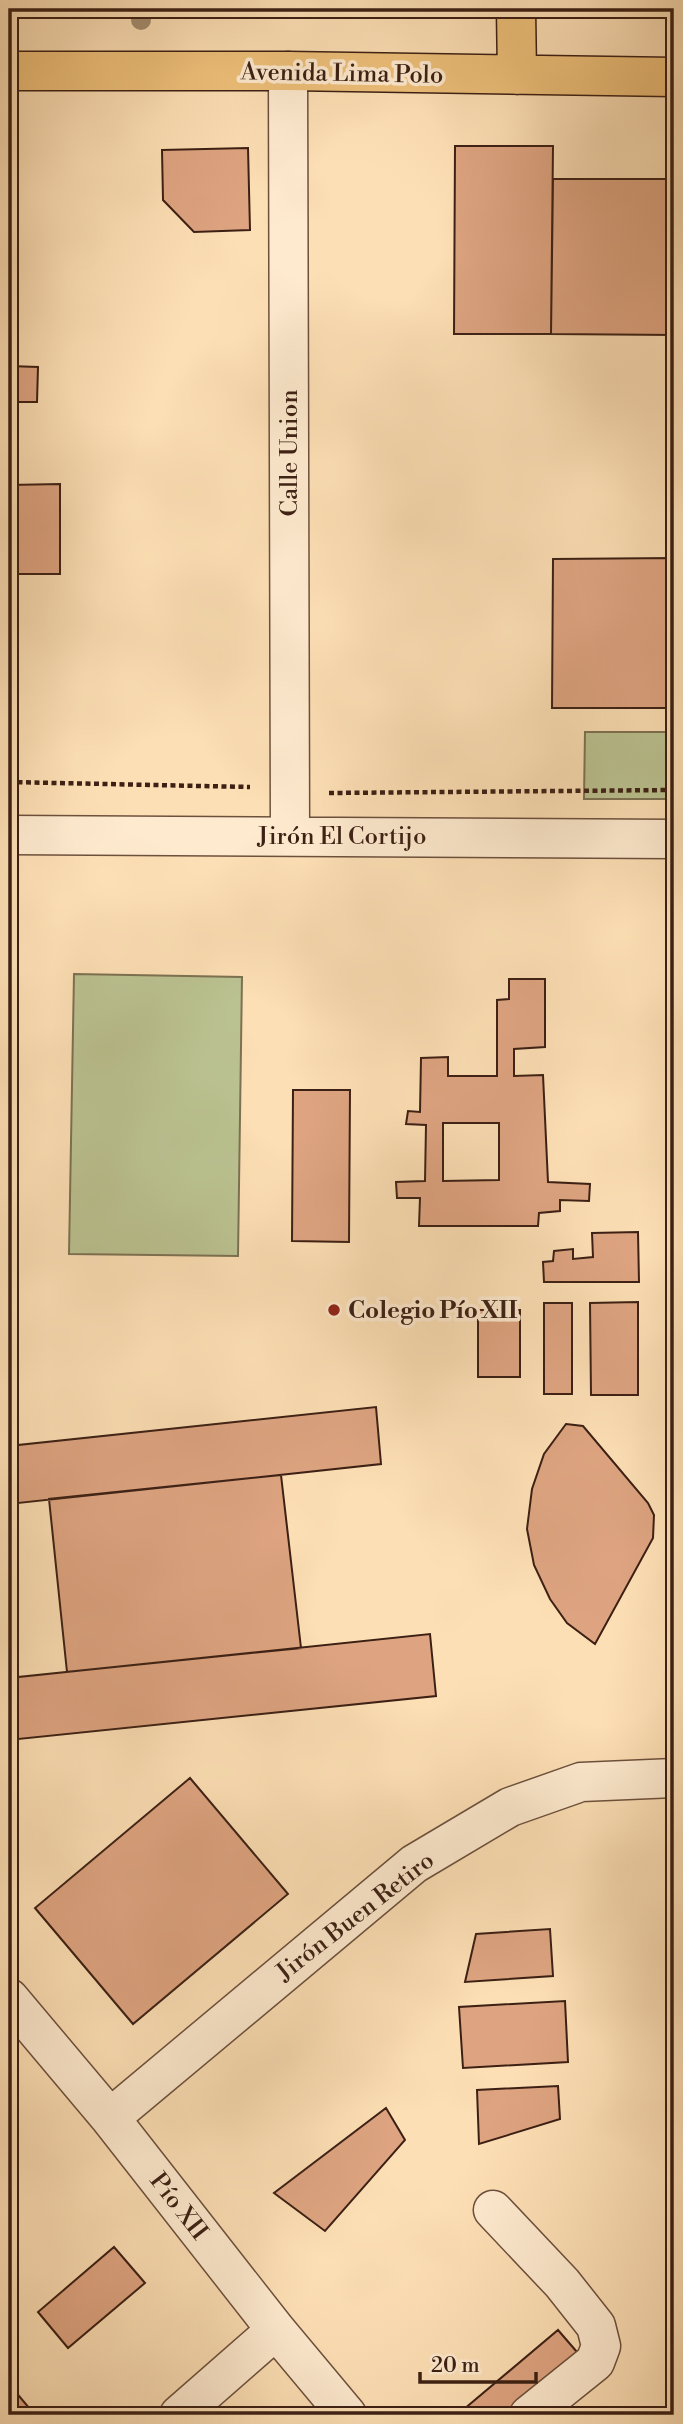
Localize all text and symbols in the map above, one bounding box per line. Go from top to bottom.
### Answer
street label: Avenida Lima Polo [239,57,444,91]
street label: Calle Union [275,389,305,517]
street label: Jirón El Cortijo [257,822,426,852]
place label: Colegio Pío XII [348,1296,517,1326]
marker: Colegio Pío XII [326,1302,342,1318]
street label: Jirón Buen Retiro [270,1846,441,1988]
street label: Pío XII [143,2167,214,2246]
scale bar [420,2340,536,2384]
text: 20 m [431,2353,480,2379]

